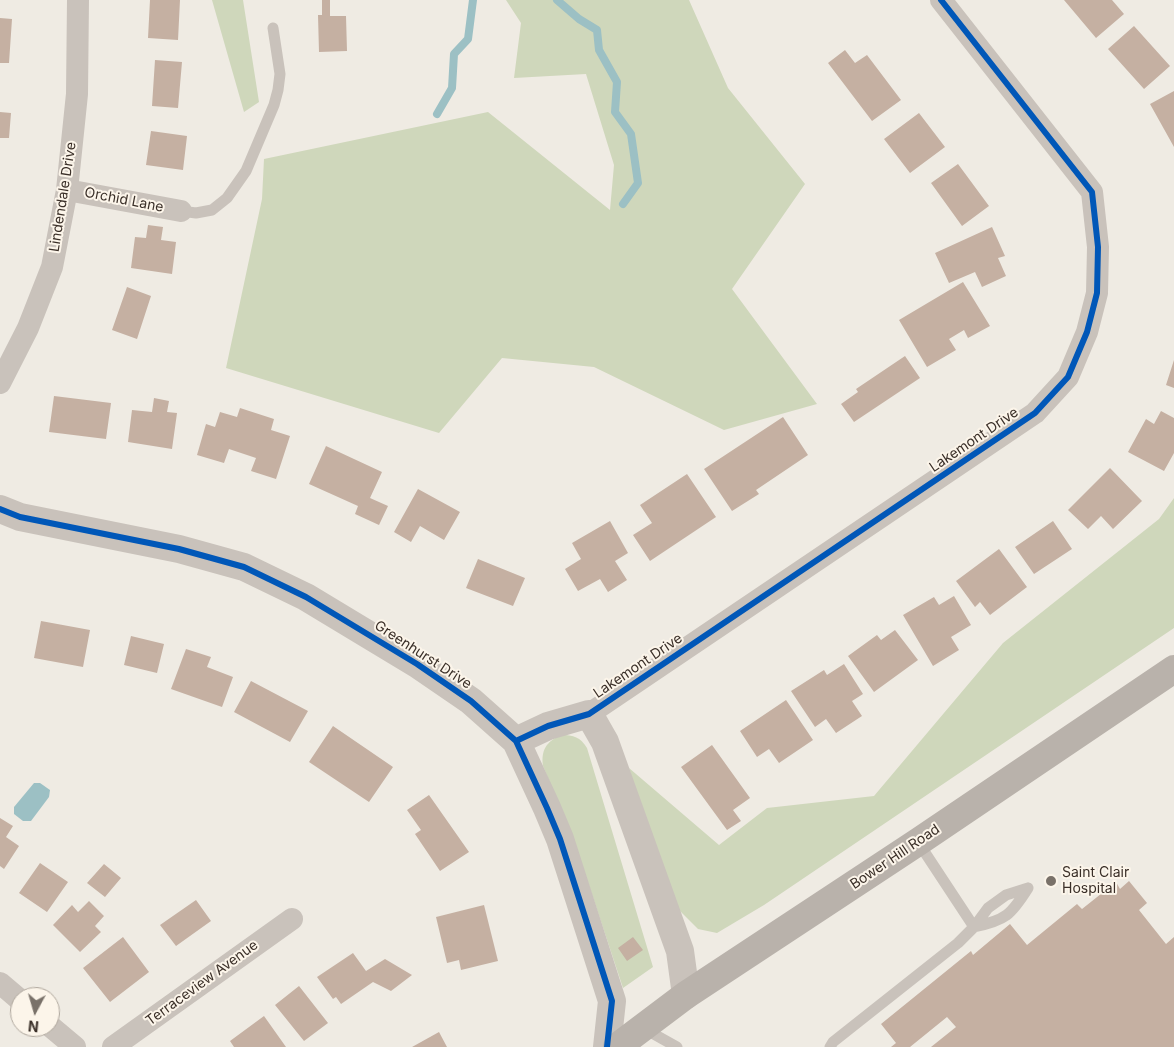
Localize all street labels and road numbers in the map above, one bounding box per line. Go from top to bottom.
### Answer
street label: Lindendale Drive [46,141,80,253]
street label: Orchid Lane [83,184,165,216]
street label: Lakemont Drive [926,404,1022,476]
street label: Greenhurst Drive [371,617,475,693]
street label: Lakemont Drive [590,630,686,702]
street label: Bower Hill Road [847,821,943,893]
street label: Terraceview Avenue [143,937,261,1029]

